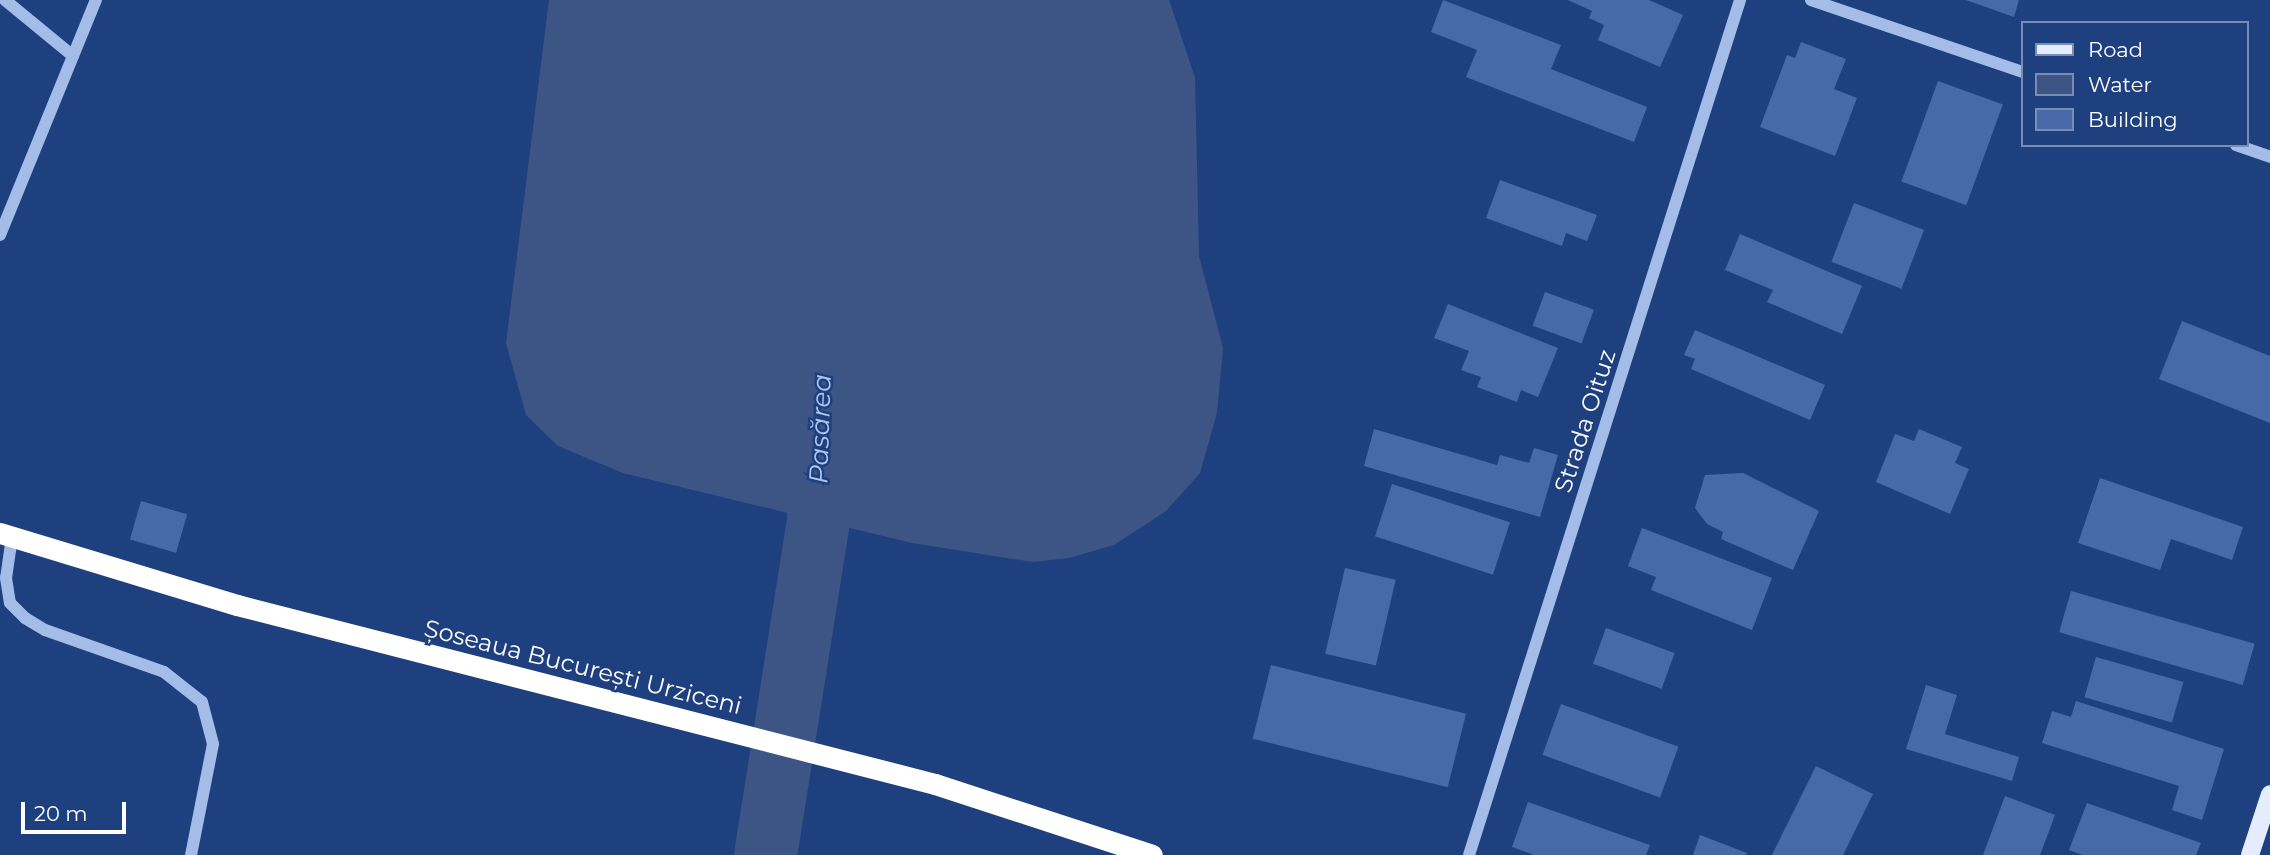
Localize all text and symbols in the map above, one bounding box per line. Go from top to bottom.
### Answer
legend [2022,21,2249,147]
text: Road [2088,37,2143,62]
text: Water [2088,72,2152,97]
text: Building [2088,107,2178,132]
street label: Strada Oituz [1548,346,1622,496]
water label: Pasărea [803,374,839,484]
street label: Șoseaua București Urziceni [421,614,745,720]
scale bar [24,788,130,832]
text: 20 m [34,801,88,826]

